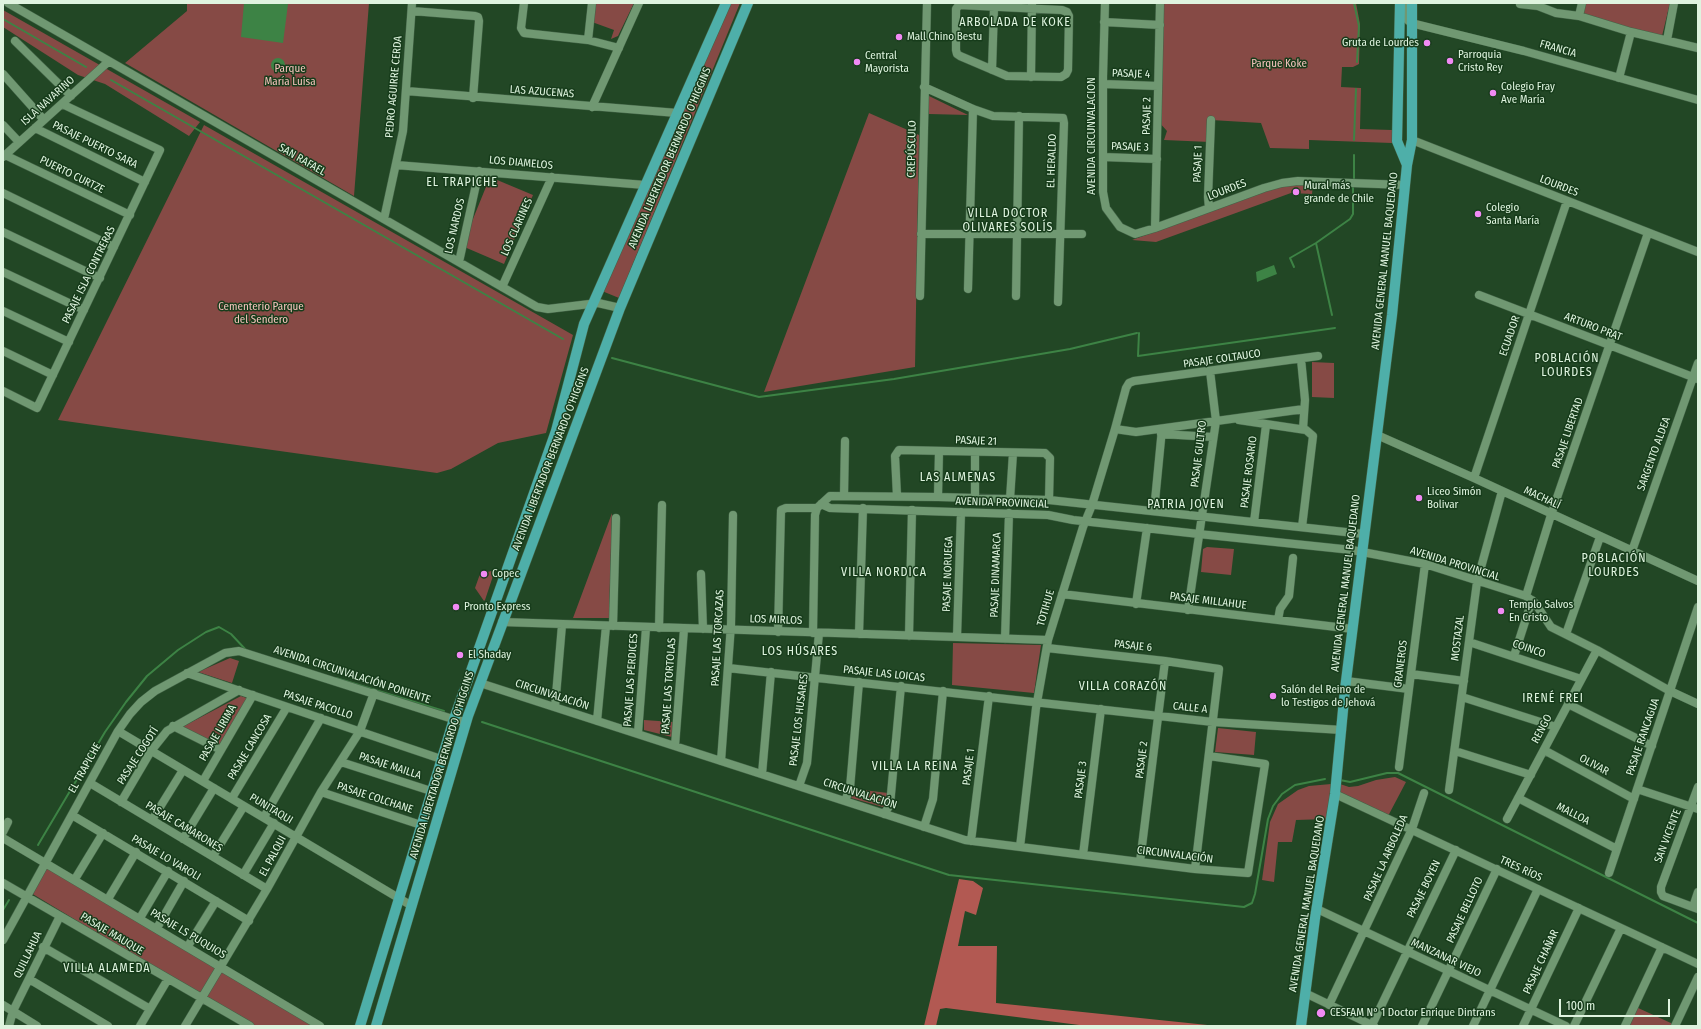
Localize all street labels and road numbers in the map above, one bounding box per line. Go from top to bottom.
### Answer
street label: PEDRO AGUIRRE CERDA [383,35,405,139]
street label: FRANCIA [1538,37,1578,61]
street label: AVENIDA LIBERTADOR BERNARDO O'HIGGINS [626,66,714,250]
street label: PASAJE 4 [1112,67,1150,81]
street label: ISLA NAVARINO [18,73,78,129]
street label: AVENIDA CIRCUNVALACION [1085,77,1099,195]
street label: LAS AZUCENAS [509,83,575,101]
street label: PASAJE 2 [1140,97,1154,135]
street label: PASAJE PUERTO SARA [50,119,140,171]
street label: CREPÚSCULO [905,120,919,178]
street label: EL HERALDO [1044,134,1060,188]
street label: PASAJE 3 [1111,140,1149,154]
street label: SAN RAFAEL [276,141,328,179]
street label: PASAJE 1 [1191,145,1205,183]
street label: PUERTO CURTZE [37,154,107,196]
street label: LOS DIAMELOS [488,154,554,172]
street label: AVENIDA GENERAL MANUEL BAQUEDANO [1369,172,1401,350]
street label: LOURDES [1538,173,1580,199]
street label: LOURDES [1206,177,1248,203]
street label: LOS CLARINES [498,196,536,258]
street label: LOS NARDOS [442,197,468,255]
street label: PASAJE ISLA CONTRERAS [60,224,118,326]
street label: ARTURO PRAT [1562,310,1624,344]
street label: ECUADOR [1497,314,1523,358]
street label: PASAJE COLTAUCO [1182,347,1262,371]
street label: AVENIDA LIBERTADOR BERNARDO O'HIGGINS [510,365,592,553]
street label: PASAJE LIBERTAD [1550,396,1586,470]
street label: SARGENTO ALDEA [1635,415,1673,493]
street label: PASAJE GULTRO [1188,420,1210,488]
street label: PASAJE 21 [955,434,997,448]
street label: PASAJE ROSARIO [1238,435,1260,509]
street label: MACHALÍ [1521,484,1563,512]
street label: AVENIDA GENERAL MANUEL BAQUEDANO [1329,494,1363,672]
street label: AVENIDA PROVINCIAL [955,495,1049,511]
street label: PASAJE DINAMARCA [988,532,1004,618]
street label: PASAJE NORUEGA [940,536,956,612]
street label: AVENIDA PROVINCIAL [1408,544,1502,584]
street label: TOTIHUE [1034,588,1058,628]
street label: PASAJE LAS TORCAZAS [709,589,727,687]
street label: PASAJE MILLAHUE [1169,590,1247,612]
street label: LOS MIRLOS [749,612,803,628]
street label: MOSTAZAL [1449,614,1467,662]
street label: PASAJE LAS PERDICES [621,633,641,727]
street label: PASAJE LAS TORTOLAS [659,637,679,735]
street label: PASAJE 6 [1113,637,1153,655]
street label: COINCO [1511,637,1547,661]
street label: GRANEROS [1392,639,1410,689]
street label: AVENIDA CIRCUNVALACIÓN PONIENTE [272,643,432,707]
street label: PASAJE LAS LOICAS [842,663,926,685]
street label: AVENIDA LIBERTADOR BERNARDO O'HIGGINS [407,670,477,860]
street label: PASAJE LOS HUSARES [787,673,811,767]
street label: CIRCUNVALACIÓN [513,677,591,713]
street label: PASAJE PACOLLO [282,688,354,722]
street label: PASAJE RANCAGUA [1624,697,1662,777]
street label: CALLE A [1172,700,1208,716]
street label: PASAJE LIRIMA [197,702,239,764]
street label: PASAJE CANCOSA [225,712,275,782]
street label: RENGO [1529,712,1555,746]
street label: PASAJE COGOTÍ [115,725,161,787]
street label: EL TRAPICHE [66,741,104,795]
street label: PASAJE 2 [1133,741,1151,779]
street label: PASAJE 1 [960,748,978,786]
street label: PASAJE MAILLA [357,750,423,782]
street label: OLIVAR [1577,752,1611,778]
street label: PASAJE 3 [1072,760,1090,800]
street label: CIRCUNVALACIÓN [821,776,899,812]
street label: PASAJE COLCHANE [335,779,415,817]
street label: PUNITAQUI [247,791,295,827]
street label: PASAJE CAMARONES [143,799,225,855]
street label: MALLOA [1554,800,1592,828]
street label: SAN VICENTE [1652,807,1684,865]
street label: PASAJE LA ARBOLEDA [1361,813,1411,903]
street label: AVENIDA GENERAL MANUEL BAQUEDANO [1287,815,1327,993]
street label: PASAJE LO VAROLI [129,832,203,884]
street label: EL PALQUI [257,833,289,879]
street label: CIRCUNVALACIÓN [1136,844,1214,866]
street label: TRES RÍOS [1498,853,1544,885]
street label: PASAJE BOYEN [1404,858,1444,920]
street label: PASAJE BELLOTO [1444,875,1486,945]
street label: PASAJE LS PUQUIOS [148,906,228,962]
street label: PASAJE MAUQUE [78,910,146,958]
street label: PASAJE CHAÑAR [1520,928,1562,996]
street label: QUILLAHUA [11,929,45,981]
street label: MANZANAR VIEJO [1409,936,1483,980]

